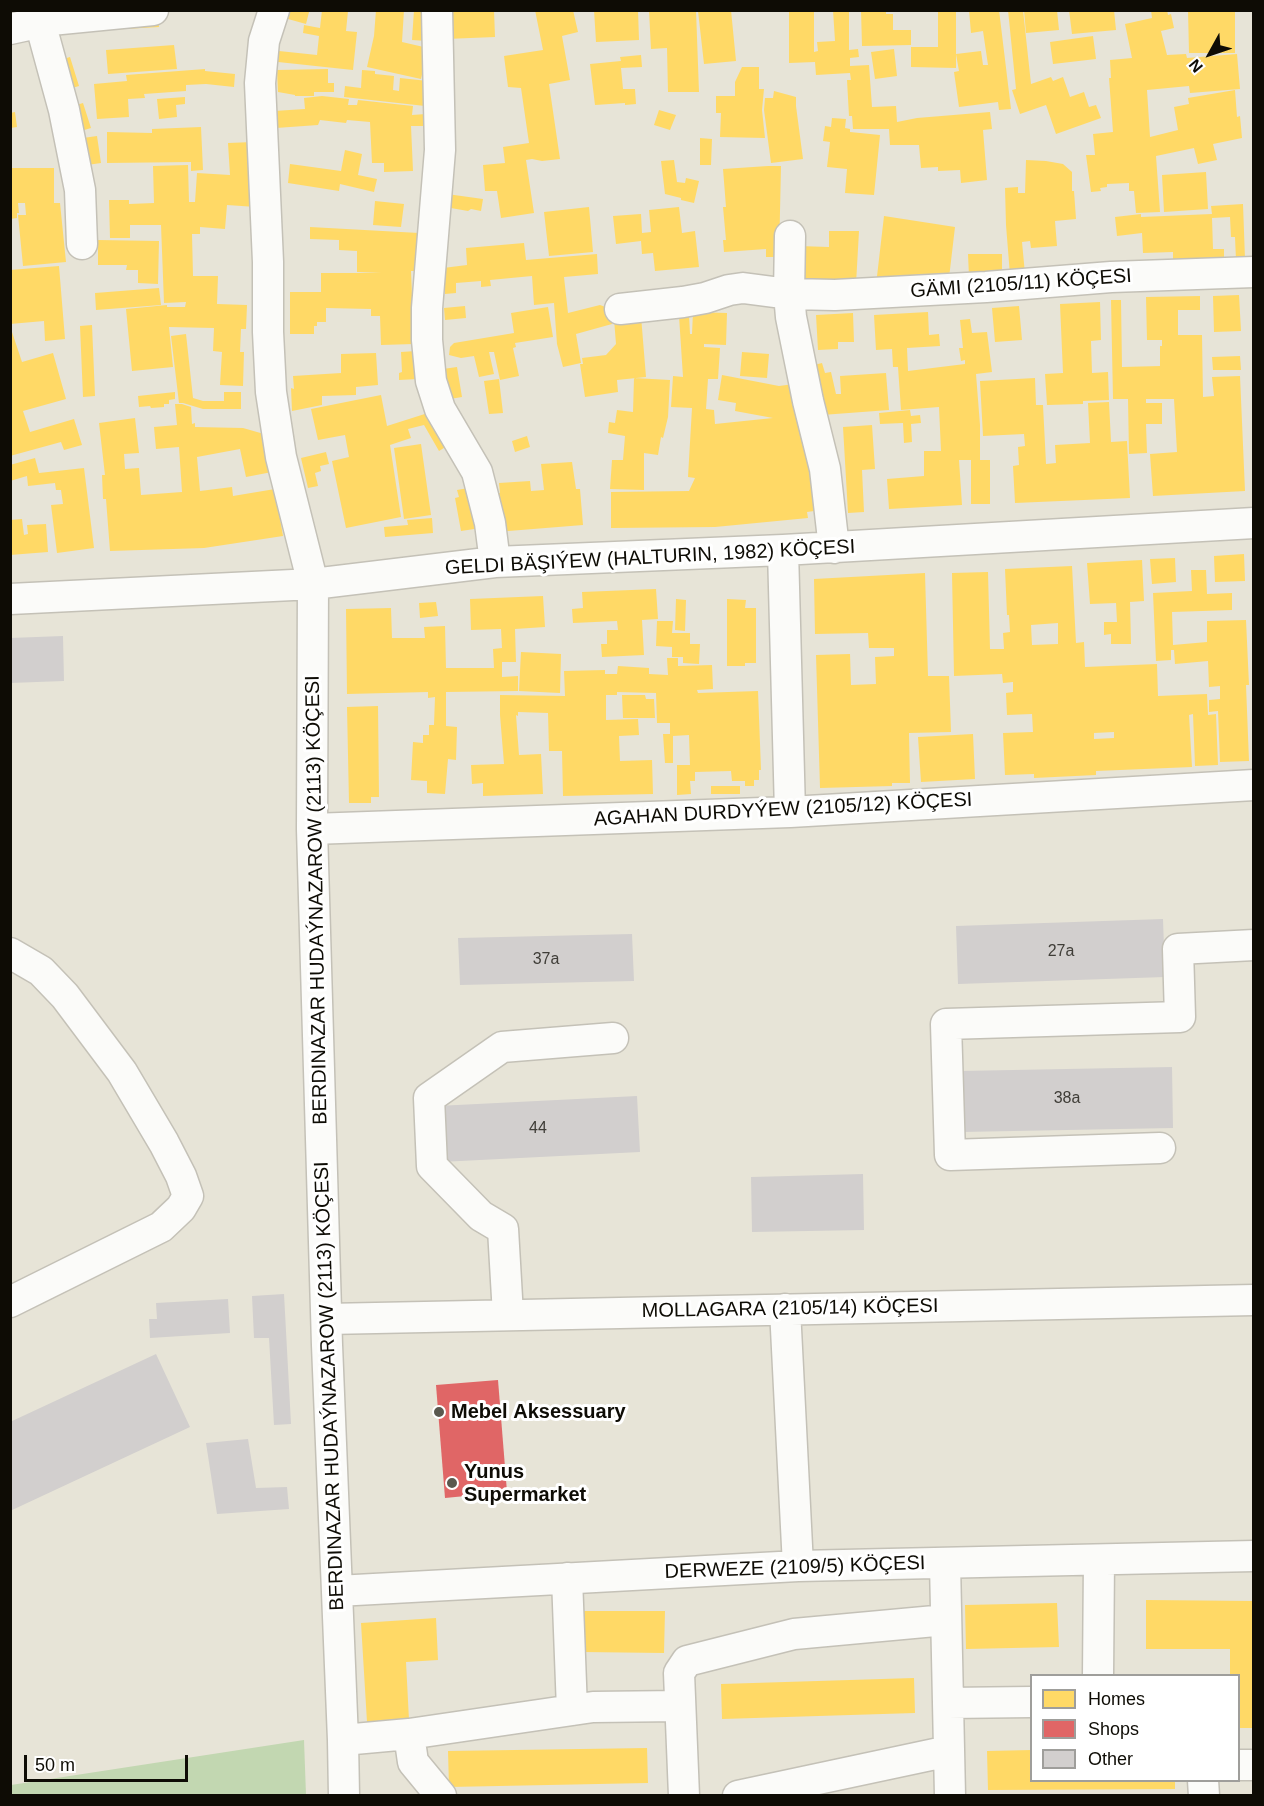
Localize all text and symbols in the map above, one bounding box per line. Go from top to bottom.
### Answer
north arrow [1180,24,1240,84]
text: N [1186,56,1206,76]
street label: GÄMI (2105/11) KÖÇESI [909,264,1133,304]
street label: GELDI BÄŞIÝEW (HALTURIN, 1982) KÖÇESI [444,535,856,581]
street label: BERDINAZAR HUDAÝNAZAROW (2113) KÖÇESI [301,675,333,1125]
street label: AGAHAN DURDYÝEW (2105/12) KÖÇESI [593,788,973,832]
house number: 27a [1048,942,1074,962]
house number: 37a [533,950,559,970]
house number: 38a [1054,1089,1080,1109]
house number: 44 [529,1119,547,1139]
street label: BERDINAZAR HUDAÝNAZAROW (2113) KÖÇESI [310,1161,350,1611]
street label: MOLLAGARA (2105/14) KÖÇESI [641,1294,939,1324]
place label: Mebel Aksessuary [451,1400,626,1424]
marker: Mebel Aksessuary [432,1405,446,1419]
place label: Yunus Supermarket [464,1460,586,1507]
marker: Yunus Supermarket [445,1476,459,1490]
street label: DERWEZE (2109/5) KÖÇESI [664,1551,926,1585]
legend [1030,1674,1240,1782]
text: Homes [1088,1689,1145,1709]
text: Shops [1088,1719,1139,1739]
scale bar [27,1743,190,1781]
text: Other [1088,1749,1133,1769]
text: 50 m [35,1755,75,1775]

